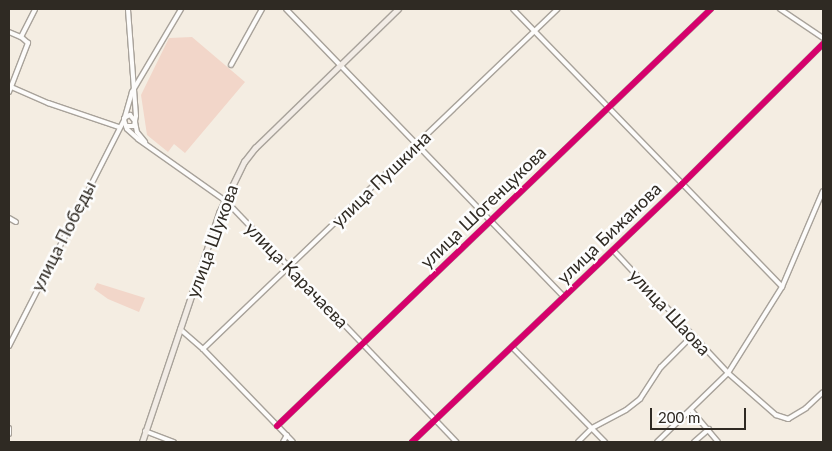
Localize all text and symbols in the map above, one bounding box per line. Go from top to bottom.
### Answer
street label: улица Пушкина [327,126,435,232]
street label: улица Шогенцукова [416,141,550,273]
street label: улица Победы [26,177,100,295]
street label: улица Бижанова [552,178,666,288]
street label: улица Шукова [181,181,243,301]
street label: улица Карачаева [241,217,353,333]
street label: улица Шаова [625,264,715,360]
scale bar [652,398,748,430]
text: 200 m [658,408,700,426]

